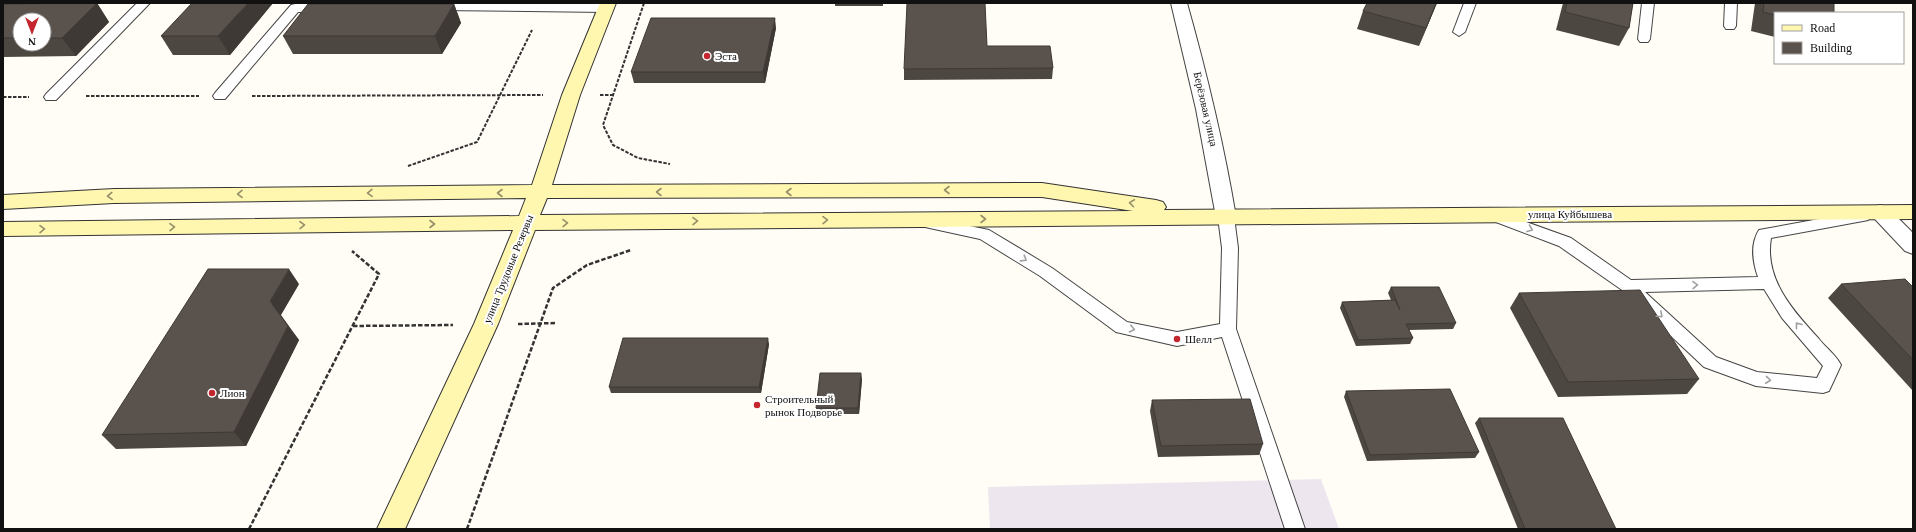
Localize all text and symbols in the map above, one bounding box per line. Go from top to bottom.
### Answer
north arrow [12,12,52,52]
legend [1774,12,1904,64]
text: Road [1810,21,1835,35]
text: N [28,36,36,48]
text: Building [1810,41,1852,55]
place label: Эста [715,50,737,62]
marker: Эста [702,51,712,61]
street label: Берёзовая улица [1192,70,1220,148]
one-way arrow [944,186,950,195]
one-way arrow [367,188,373,197]
one-way arrow [656,188,662,196]
one-way arrow [786,188,792,196]
one-way arrow [497,189,503,197]
one-way arrow [237,190,243,198]
one-way arrow [107,192,113,201]
one-way arrow [1129,199,1135,208]
street label: улица Куйбышева [1528,208,1612,220]
street label: улица Трудовые Резервы [481,212,536,325]
one-way arrow [980,215,986,223]
one-way arrow [822,216,828,224]
one-way arrow [692,217,698,225]
one-way arrow [562,219,568,227]
one-way arrow [429,220,435,228]
one-way arrow [299,221,305,229]
one-way arrow [169,223,175,231]
one-way arrow [39,224,45,233]
one-way arrow [1526,224,1533,232]
one-way arrow [1020,254,1027,261]
one-way arrow [1692,281,1698,289]
one-way arrow [1655,311,1663,318]
one-way arrow [1795,322,1802,329]
one-way arrow [1129,325,1135,333]
place label: Шелл [1185,333,1212,345]
marker: Шелл [1172,334,1182,344]
one-way arrow [1765,375,1772,384]
place label: Лион [220,387,245,399]
marker: Лион [207,388,217,398]
place label: Строительный рынок Подворье [765,393,842,418]
marker: Строительный рынок Подворье [752,400,762,410]

